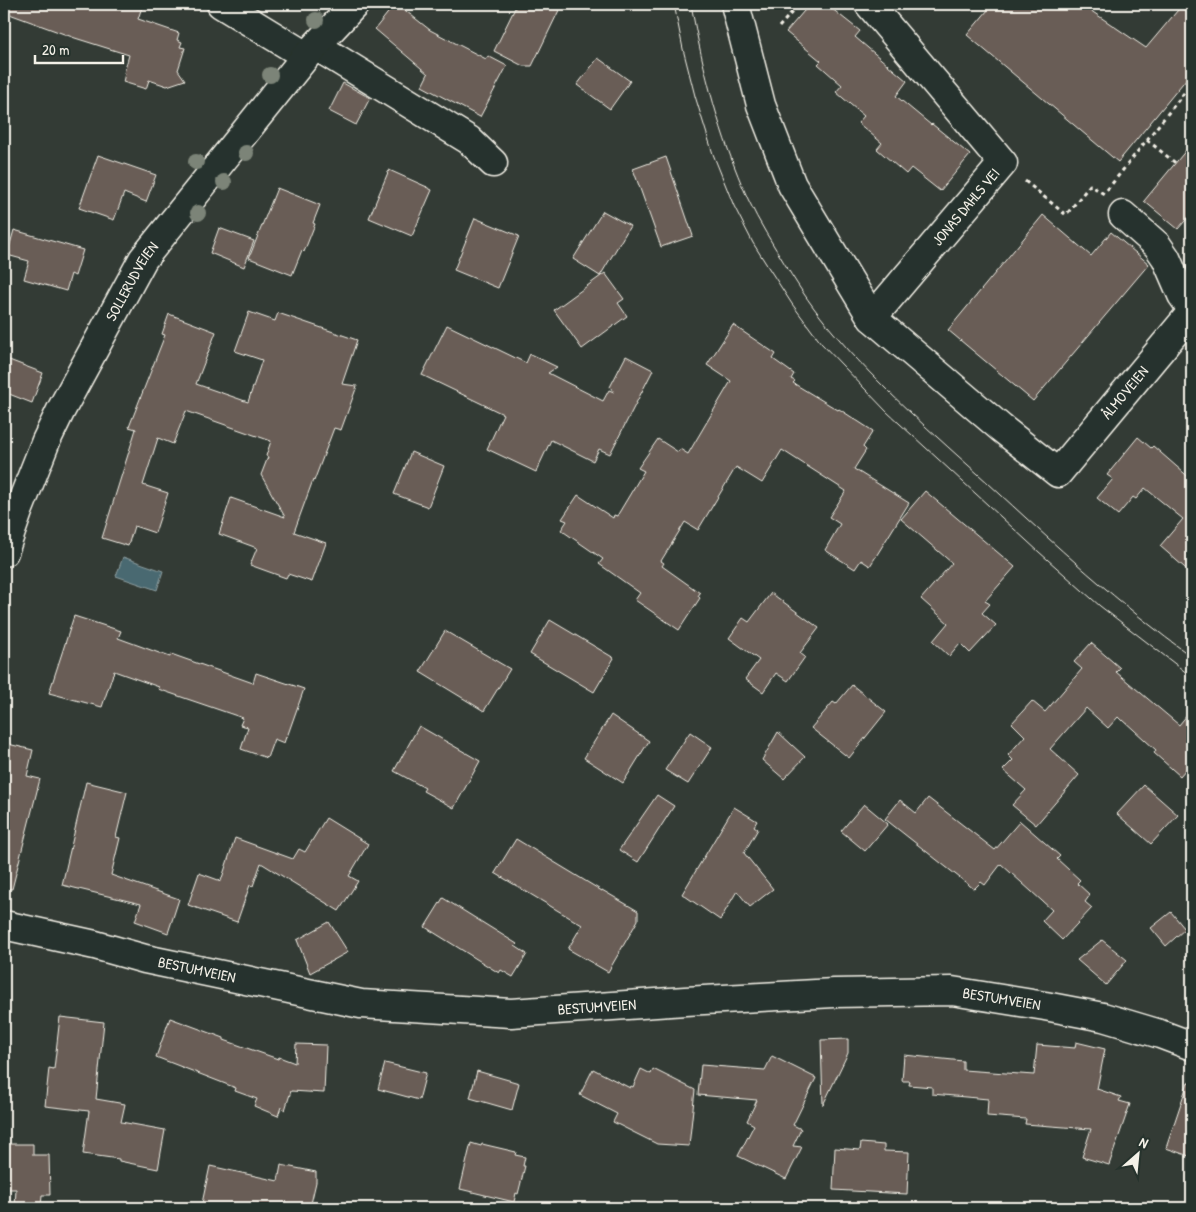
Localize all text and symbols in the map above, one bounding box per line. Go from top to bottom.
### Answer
scale bar [35,32,122,64]
text: 20 m [42,39,69,60]
street label: JONAS DAHLS VEI [927,163,1004,250]
street label: SOLLERUDVEIEN [100,237,163,325]
street label: ÅLMOVEIEN [1096,361,1153,423]
street label: BESTUMVEIEN [156,951,238,988]
street label: BESTUMVEIEN [961,982,1042,1015]
street label: BESTUMVEIEN [557,993,637,1020]
north arrow [1114,1130,1164,1180]
text: N [1136,1132,1152,1152]

